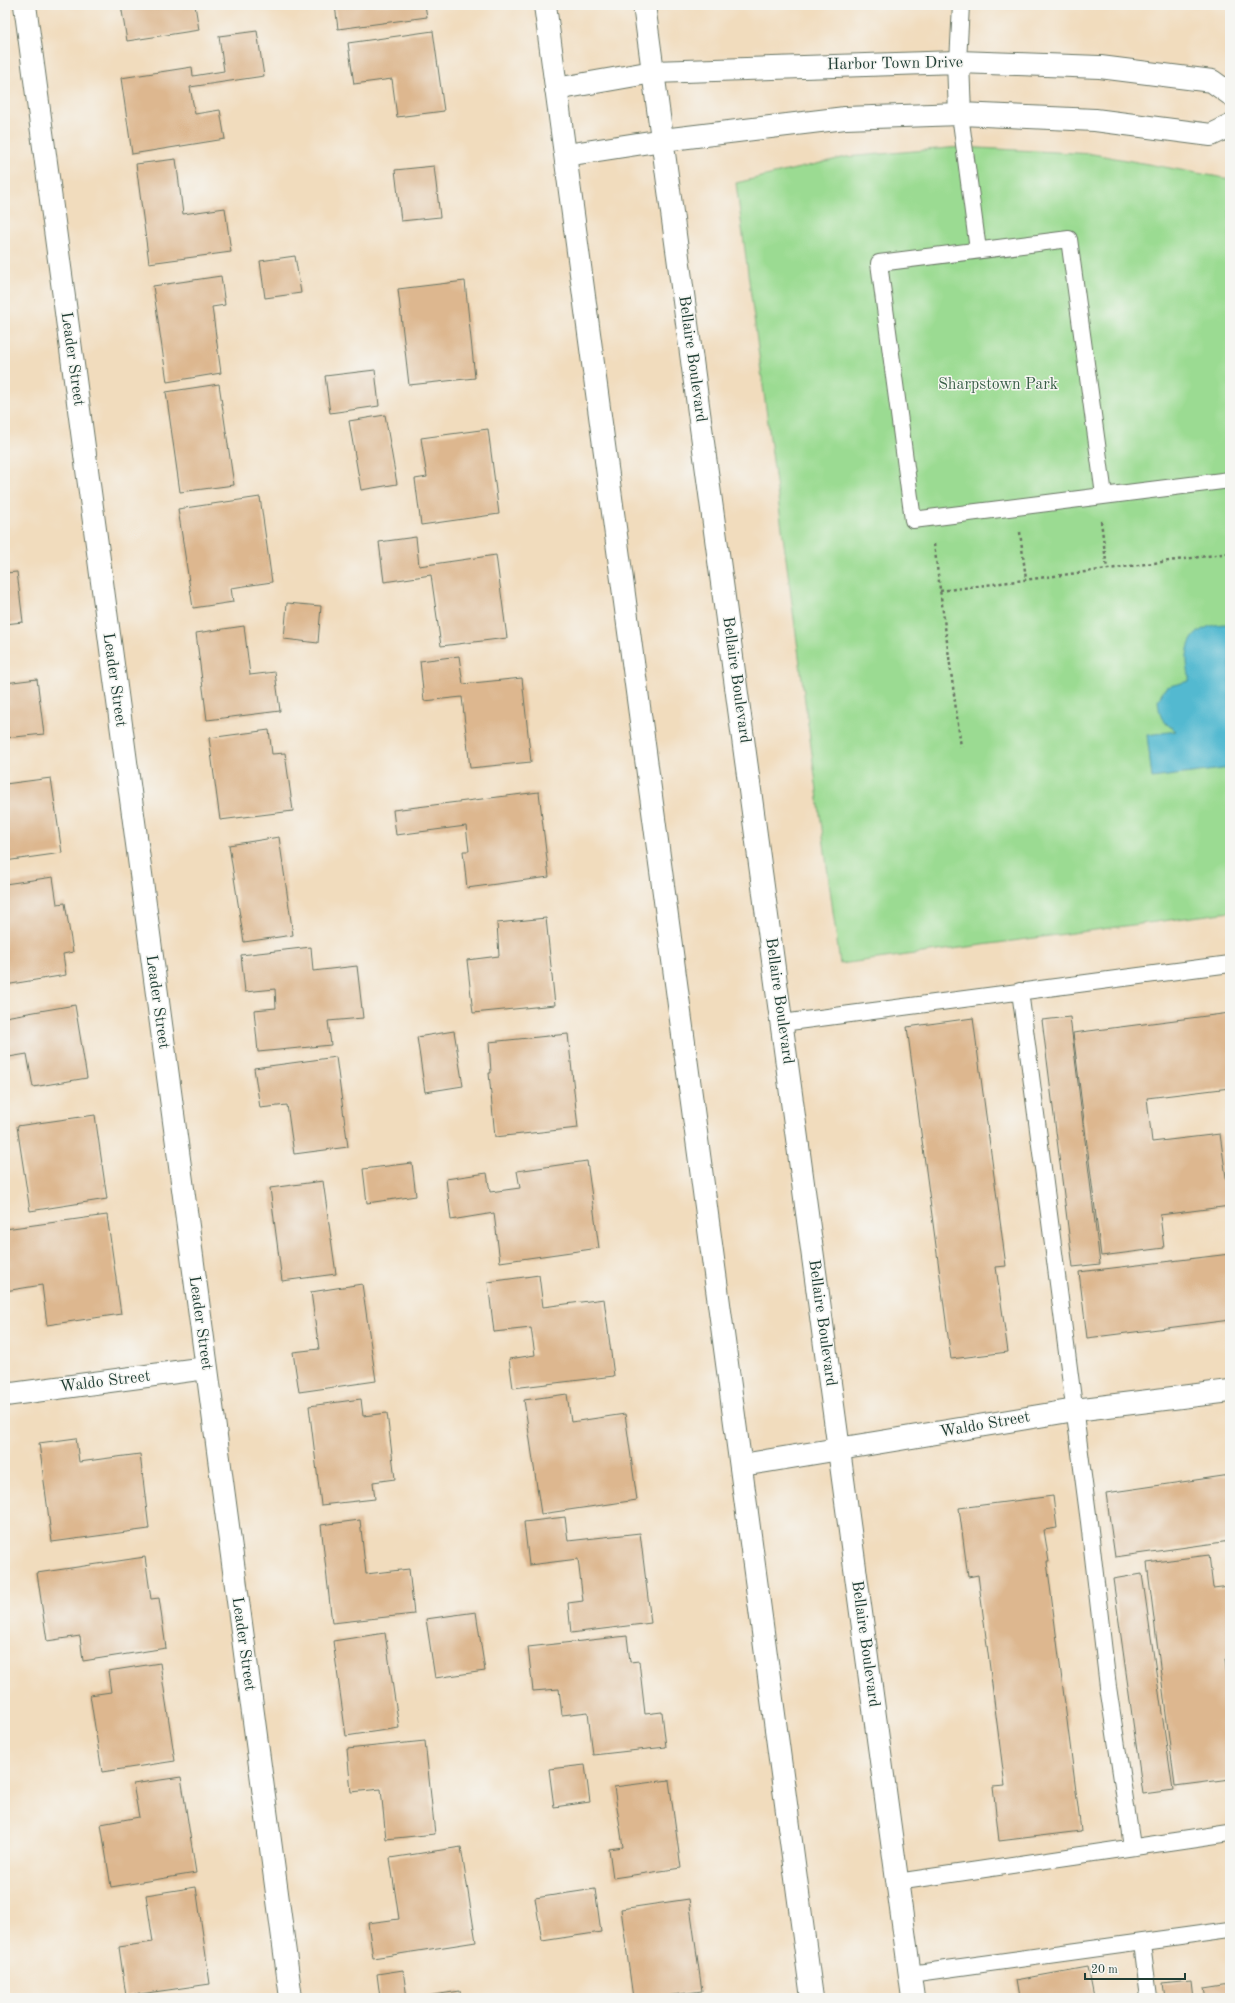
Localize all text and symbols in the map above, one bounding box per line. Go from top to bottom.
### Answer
street label: Harbor Town Drive [827,55,963,73]
street label: Bellaire Boulevard [675,295,709,423]
street label: Leader Street [57,311,87,408]
park label: Sharpstown Park [938,377,1058,393]
street label: Bellaire Boulevard [719,616,753,744]
street label: Leader Street [99,632,129,729]
street label: Bellaire Boulevard [762,937,796,1065]
street label: Leader Street [142,954,172,1051]
street label: Bellaire Boulevard [805,1259,839,1387]
street label: Leader Street [185,1275,215,1372]
street label: Waldo Street [59,1368,152,1395]
street label: Waldo Street [939,1409,1032,1441]
street label: Bellaire Boulevard [848,1580,882,1708]
street label: Leader Street [228,1596,258,1693]
scale bar [1085,1955,1185,1981]
text: 20 m [1091,1964,1118,1976]

